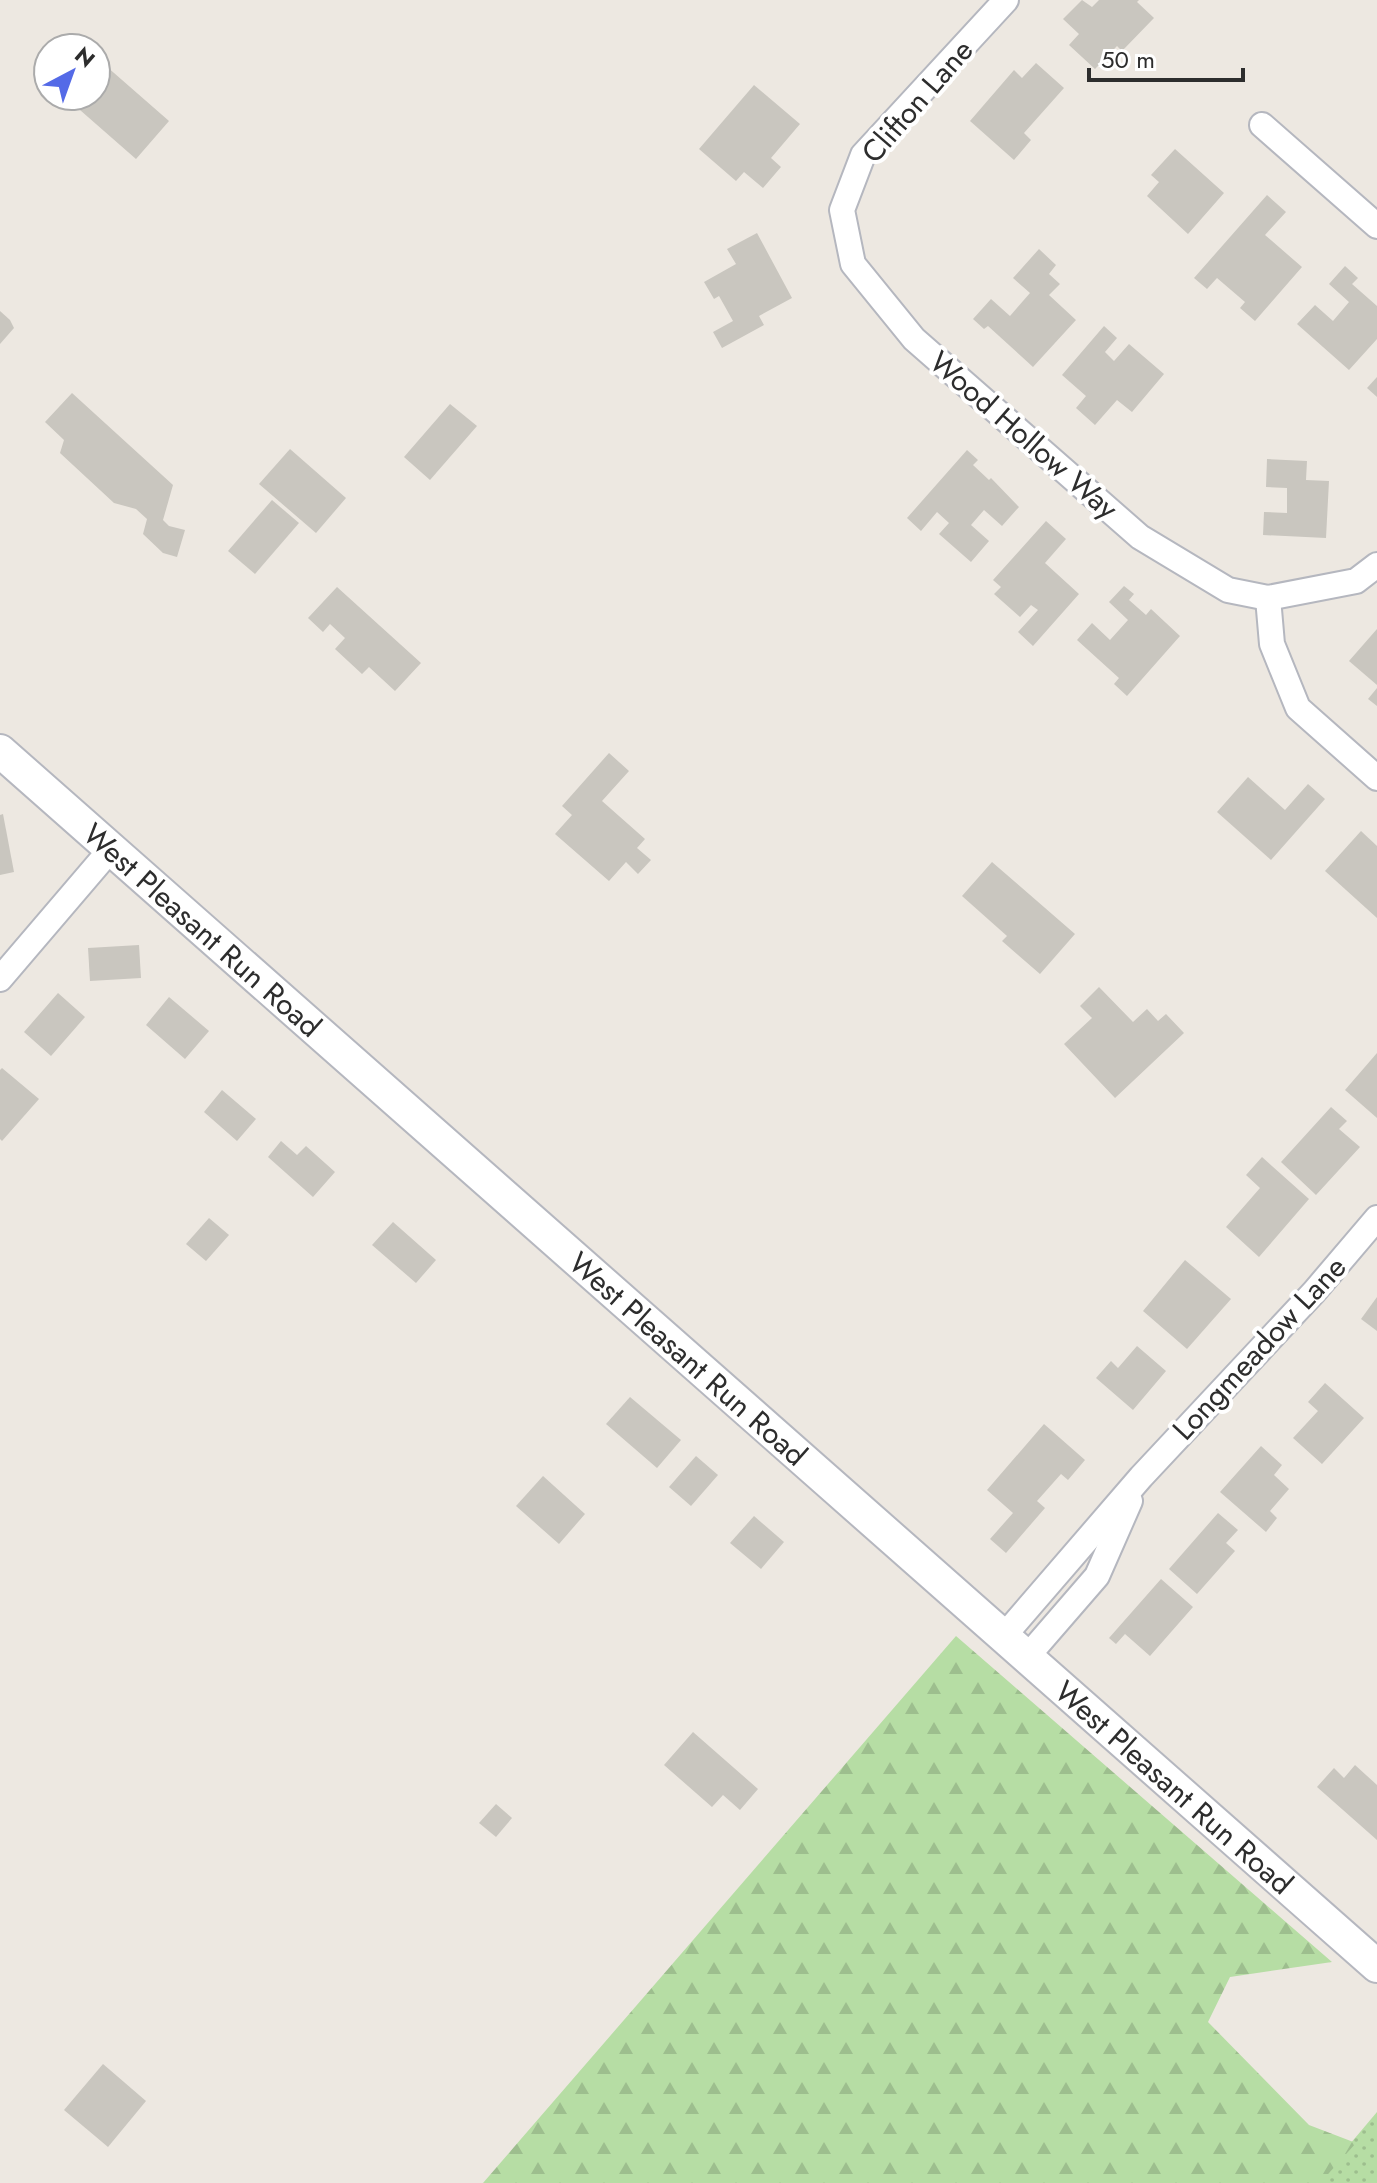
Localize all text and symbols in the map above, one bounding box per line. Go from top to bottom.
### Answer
street label: Clifton Lane [851,30,983,172]
north arrow [32,32,112,112]
scale bar [1089,32,1243,82]
text: N [68,39,102,75]
text: 50 m [1101,42,1155,77]
street label: Wood Hollow Way [920,341,1128,530]
street label: West Pleasant Run Road [74,813,331,1047]
street label: West Pleasant Run Road [560,1241,817,1475]
street label: Longmeadow Lane [1162,1246,1356,1450]
street label: West Pleasant Run Road [1046,1670,1303,1904]

